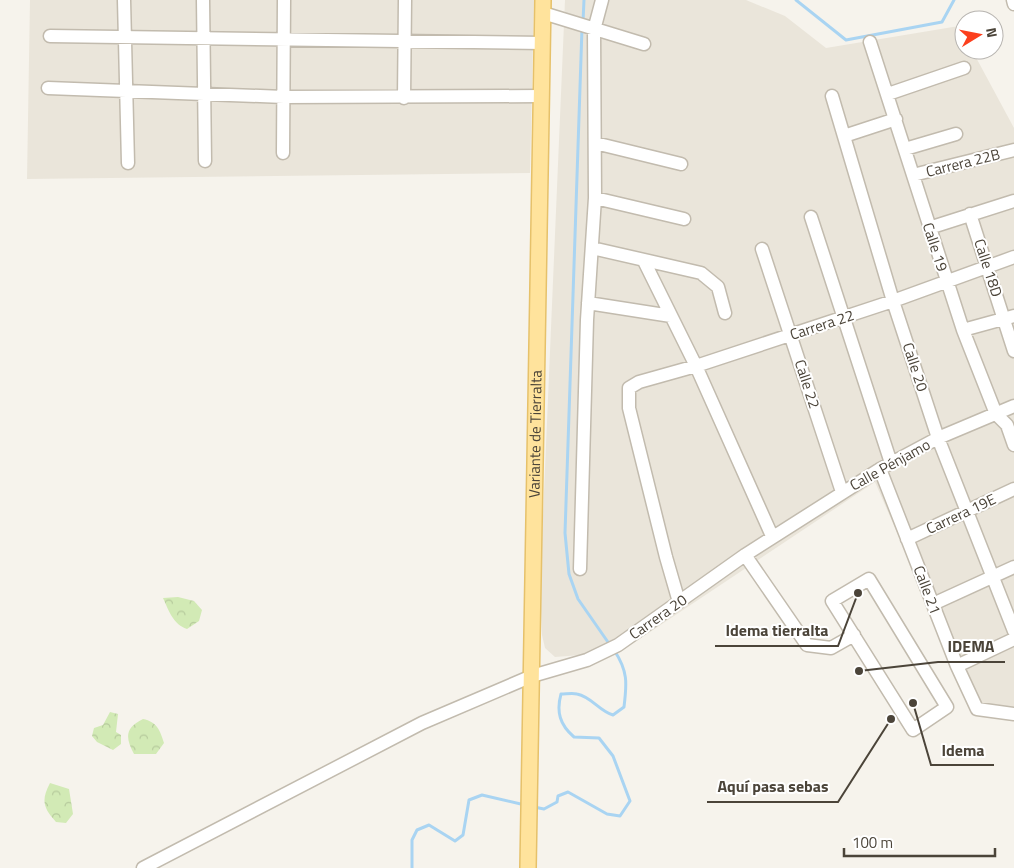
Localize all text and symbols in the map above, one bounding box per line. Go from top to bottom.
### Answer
north arrow [954,10,1004,60]
text: N [981,26,1003,39]
street label: Carrera 22B [923,142,1002,183]
street label: Calle 19 [917,219,954,274]
street label: Calle 18D [968,236,1009,300]
street label: Carrera 22 [787,303,857,346]
street label: Calle 20 [897,339,934,394]
street label: Calle 22 [789,356,826,411]
street label: Variante de Tierralta [522,369,548,498]
street label: Calle Pénjamo [845,433,934,496]
street label: Carrera 19E [922,487,999,540]
street label: Calle 21 [908,562,947,617]
street label: Carrera 20 [624,588,691,645]
callout: Idema tierralta [715,615,838,646]
text: Idema tierralta [725,618,829,642]
callout: IDEMA [938,631,1005,662]
text: IDEMA [947,634,995,658]
callout: Idema [931,734,994,765]
text: Idema [941,738,985,762]
callout: Aquí pasa sebas [707,771,838,802]
text: Aquí pasa sebas [717,774,829,798]
scale bar [844,826,995,858]
text: 100 m [852,831,893,854]

